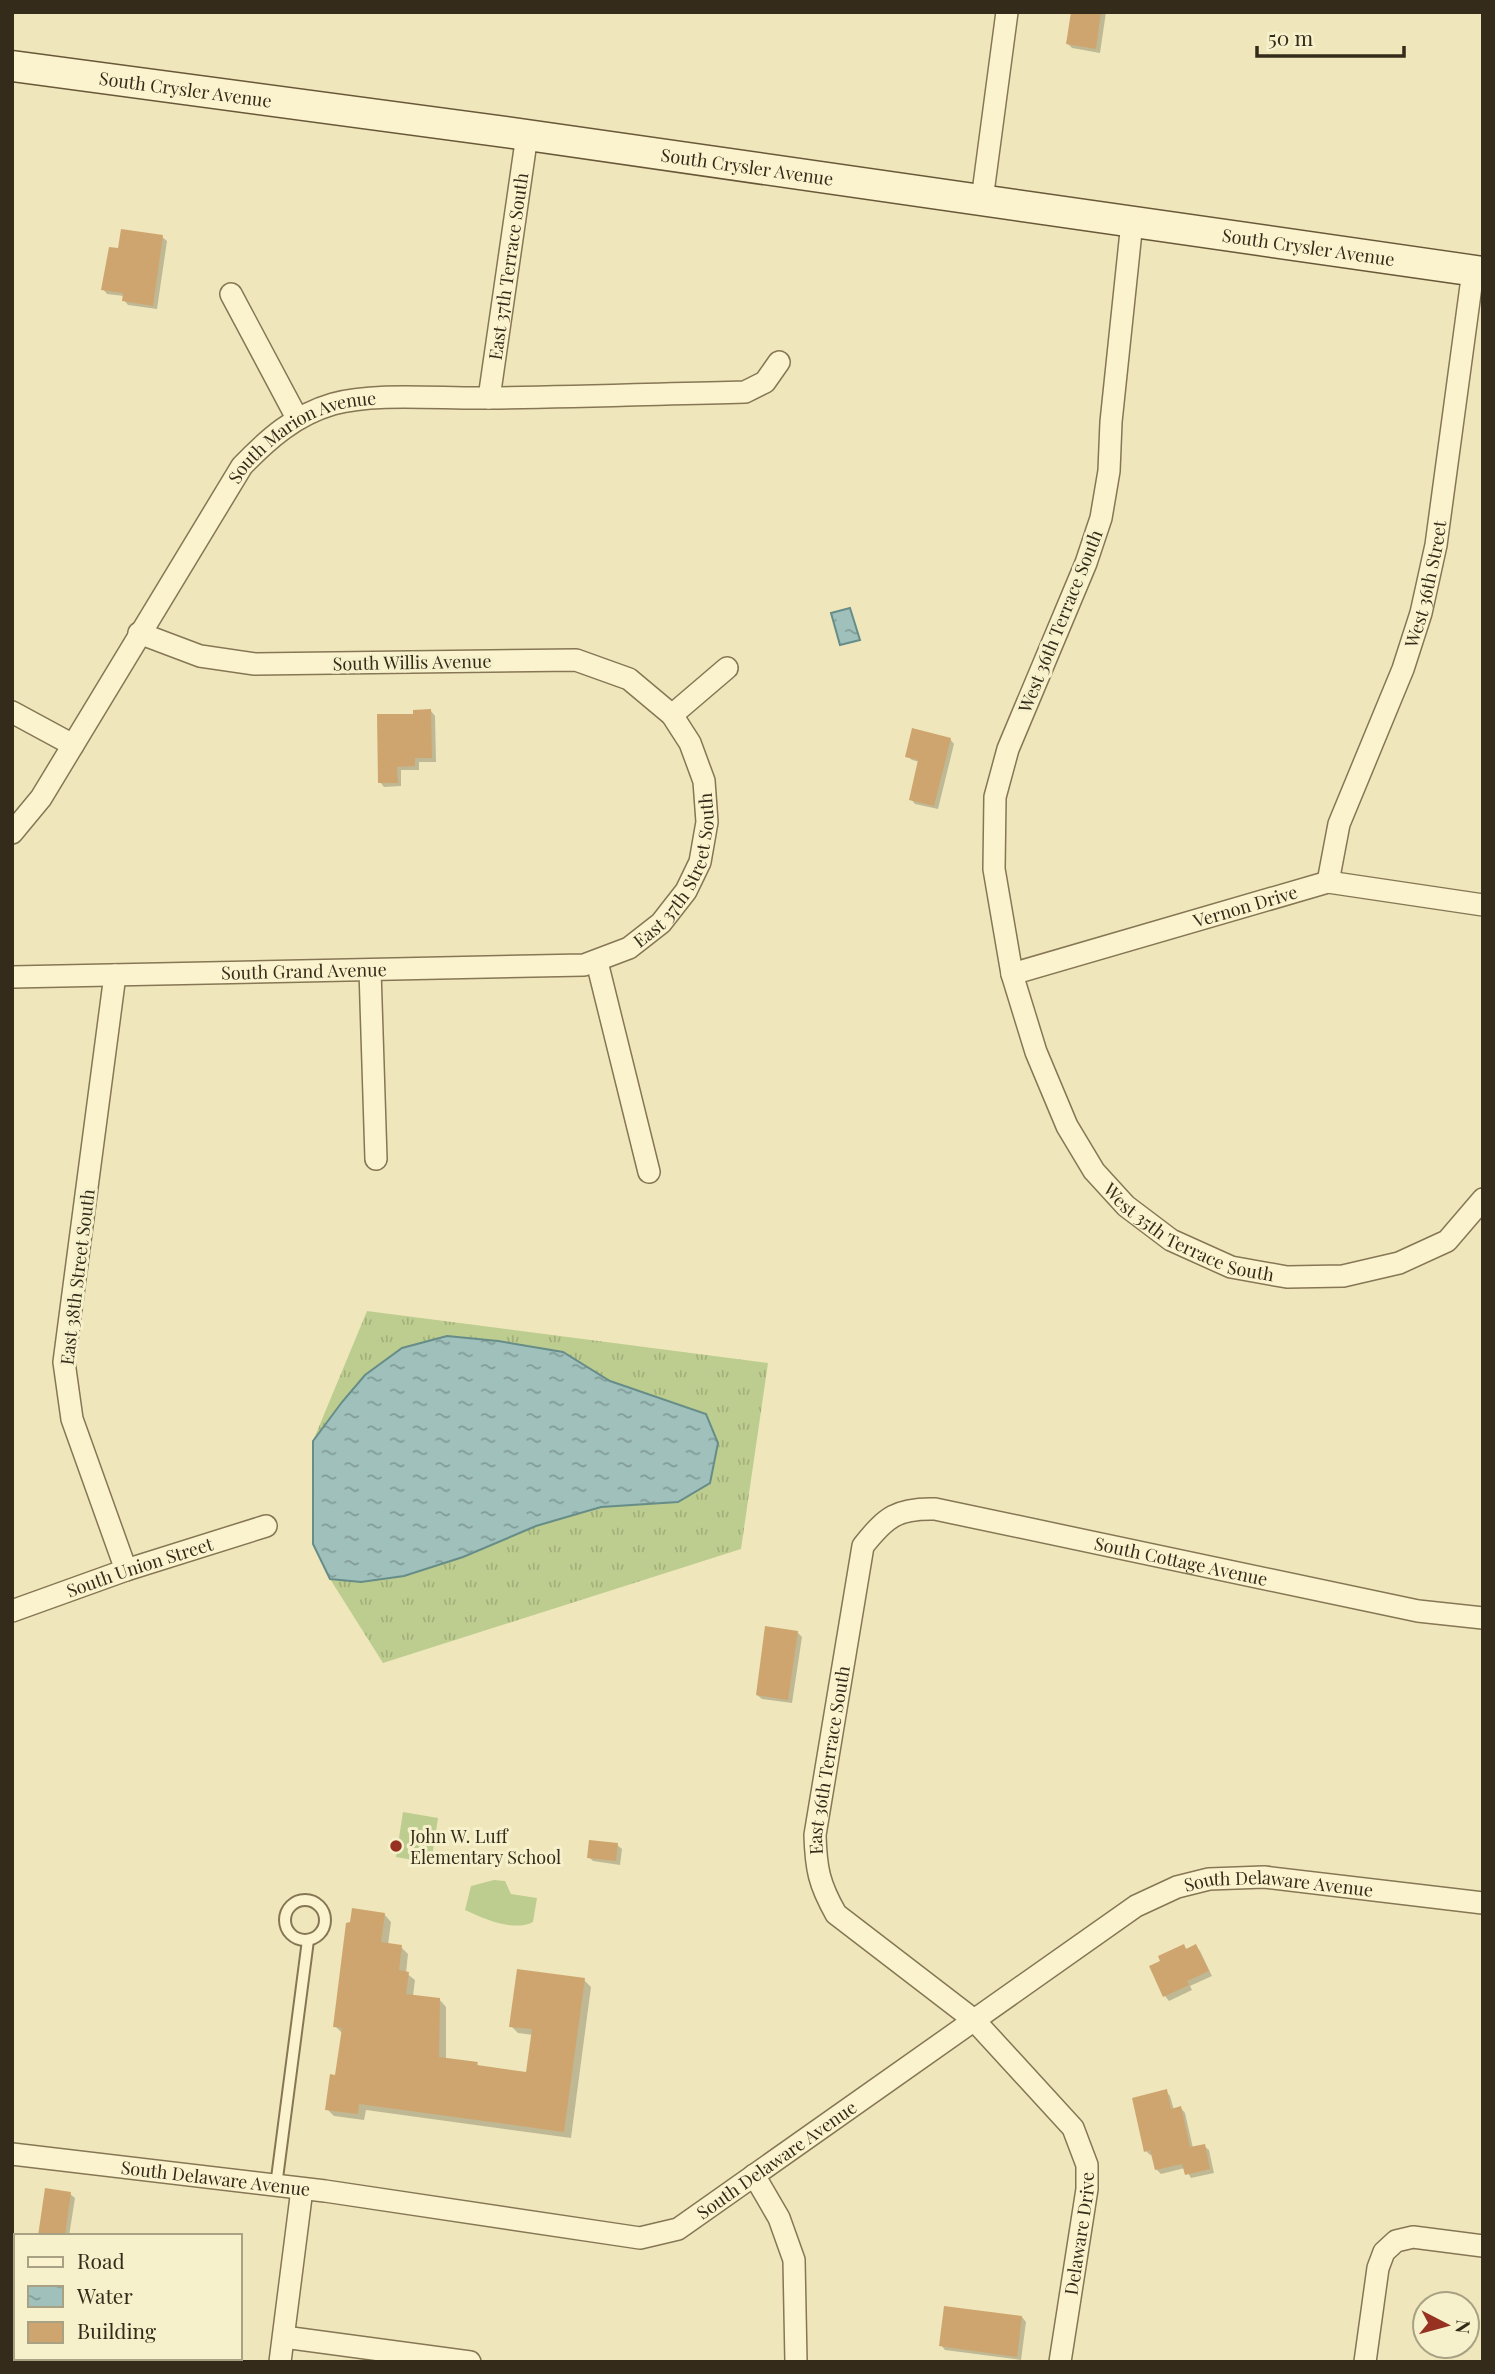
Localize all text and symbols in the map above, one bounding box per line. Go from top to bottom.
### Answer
scale bar [1257,14,1404,58]
text: 50 m [1268,23,1314,51]
street label: South Crysler Avenue [98,66,273,113]
street label: South Crysler Avenue [659,142,835,191]
street label: East 37th Terrace South [483,171,533,362]
street label: South Crysler Avenue [1221,223,1396,271]
street label: South Marion Avenue [222,386,377,488]
street label: West 36th Street [1398,518,1451,651]
street label: West 36th Terrace South [1012,526,1108,717]
street label: South Willis Avenue [332,649,492,675]
street label: East 37th Street South [628,792,719,952]
street label: Vernon Drive [1189,880,1300,933]
street label: South Grand Avenue [221,957,387,985]
street label: West 35th Terrace South [1098,1177,1276,1287]
street label: East 38th Street South [54,1187,100,1366]
street label: South Union Street [63,1531,216,1603]
street label: South Cottage Avenue [1092,1531,1270,1591]
street label: East 36th Terrace South [803,1664,855,1855]
place label: John W. Luff Elementary School [409,1824,561,1869]
marker: John W. Luff Elementary School [388,1838,404,1854]
street label: South Delaware Avenue [1181,1865,1375,1902]
street label: South Delaware Avenue [692,2095,861,2224]
street label: South Delaware Avenue [120,2155,312,2201]
street label: Delaware Drive [1059,2172,1099,2297]
legend [14,2234,242,2360]
text: Road [77,2246,125,2274]
text: Water [76,2281,133,2309]
north arrow [1411,2290,1481,2360]
text: Building [77,2316,156,2344]
text: N [1450,2319,1478,2335]

